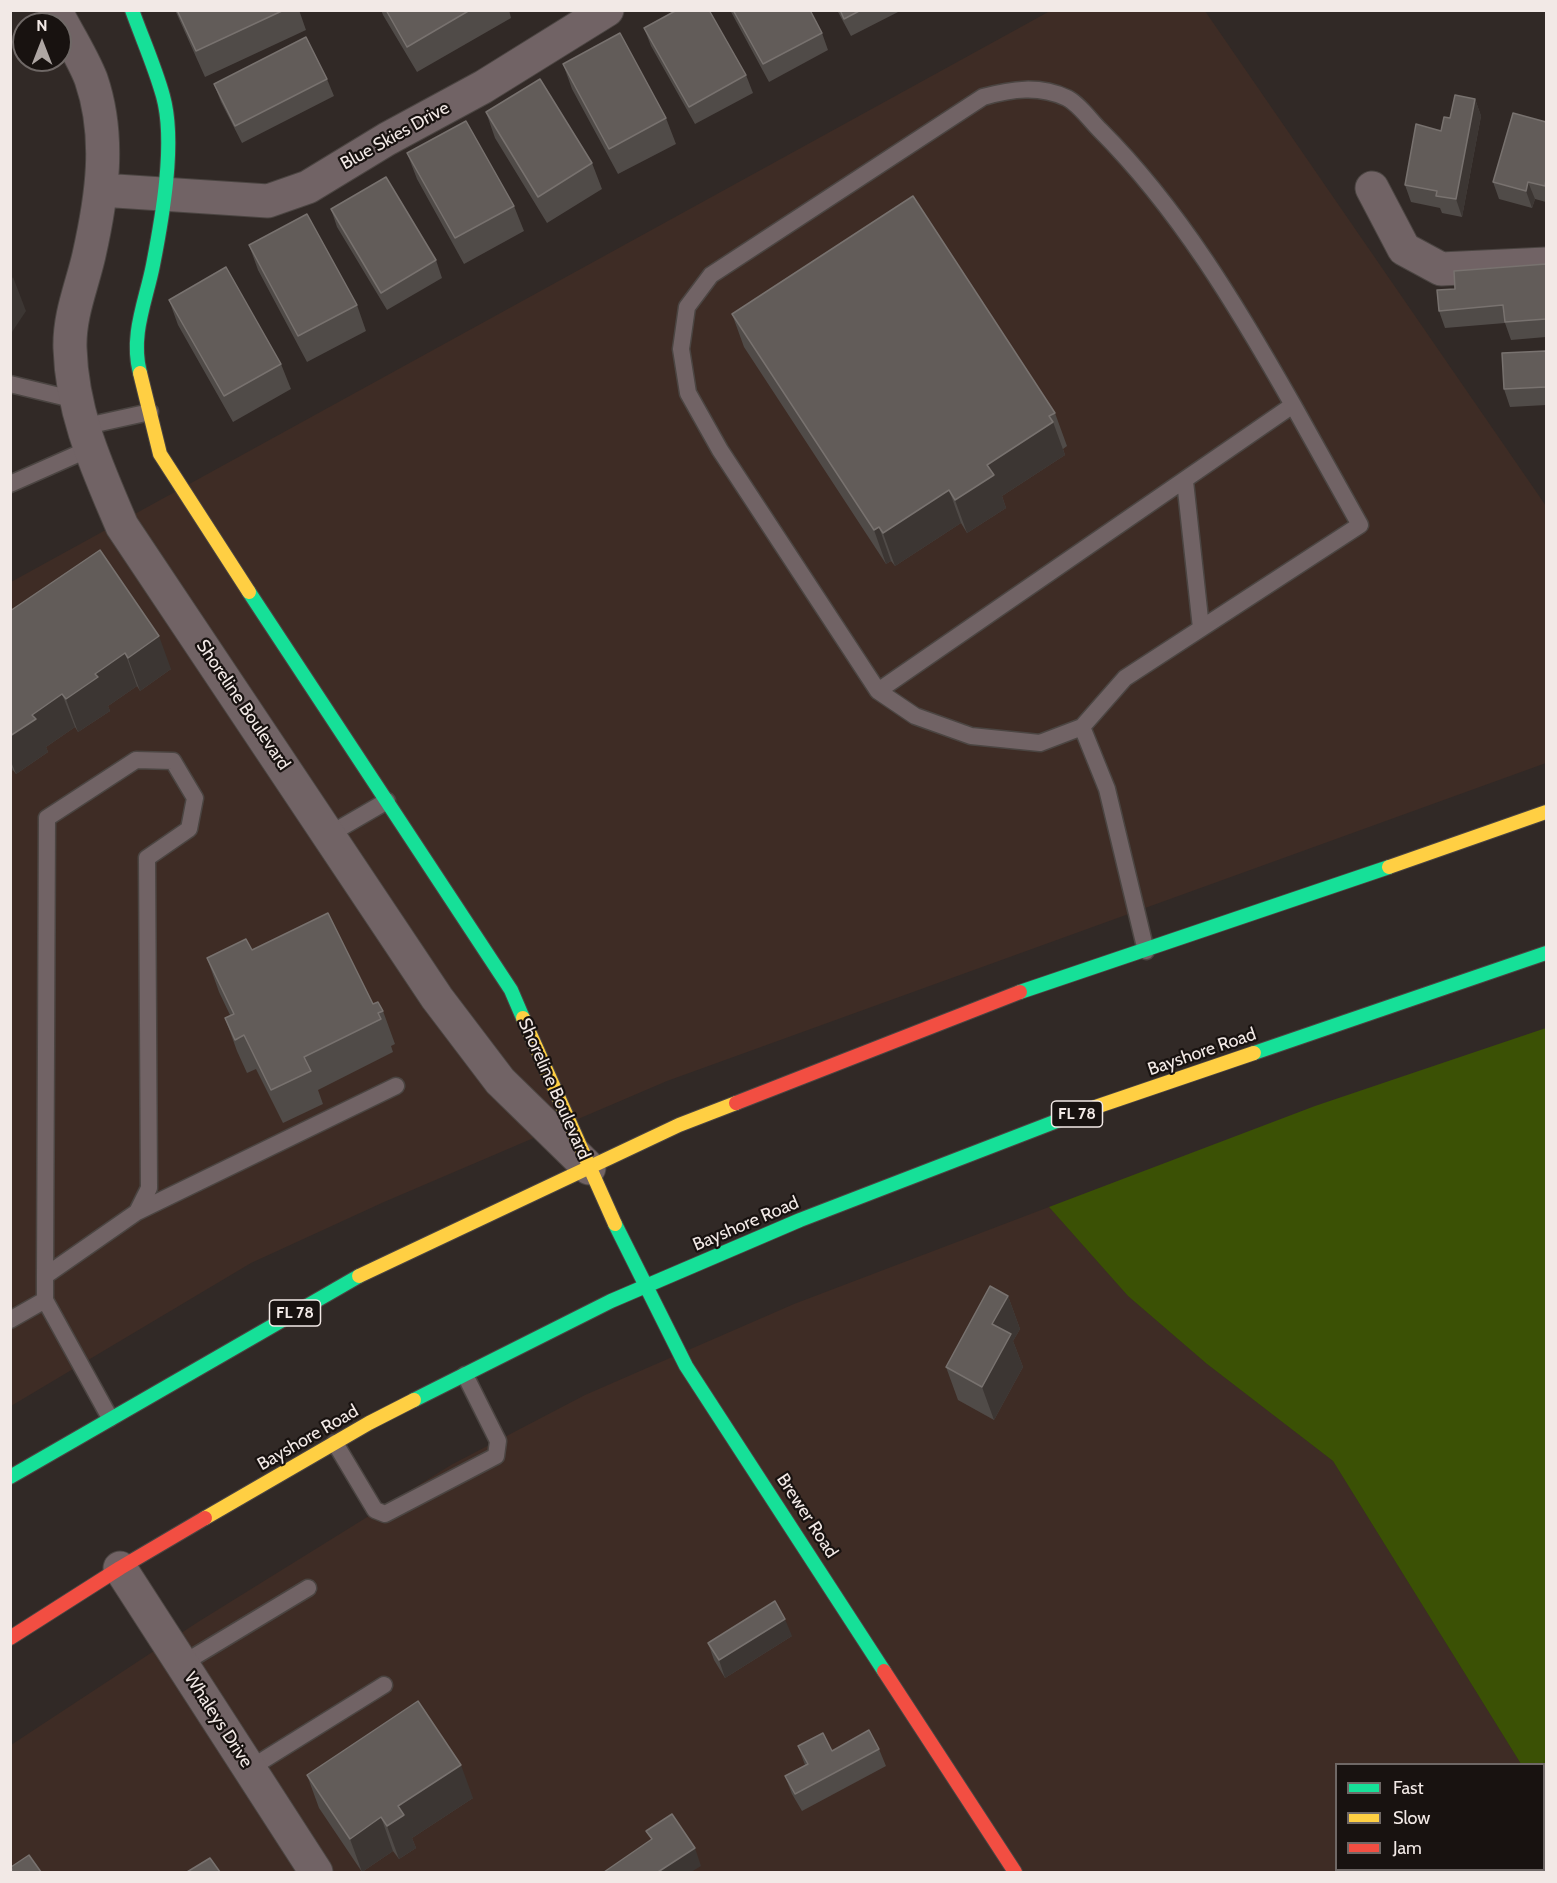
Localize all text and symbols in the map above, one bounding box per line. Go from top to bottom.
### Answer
north arrow [12,12,72,72]
text: N [36,16,48,35]
street label: Blue Skies Drive [337,97,453,175]
street label: Shoreline Boulevard [191,636,295,774]
street label: Shoreline Boulevard [513,1015,595,1163]
street label: Bayshore Road [1145,1023,1259,1081]
road number: FL 78 [1052,1101,1102,1127]
street label: Bayshore Road [690,1192,802,1256]
road number: FL 78 [270,1300,320,1326]
street label: Bayshore Road [254,1400,362,1476]
street label: Brewer Road [772,1470,842,1562]
street label: Whaleys Drive [179,1668,257,1772]
legend [1335,1763,1545,1871]
text: Fast [1393,1777,1424,1799]
text: Slow [1393,1807,1430,1829]
text: Jam [1393,1837,1422,1859]

